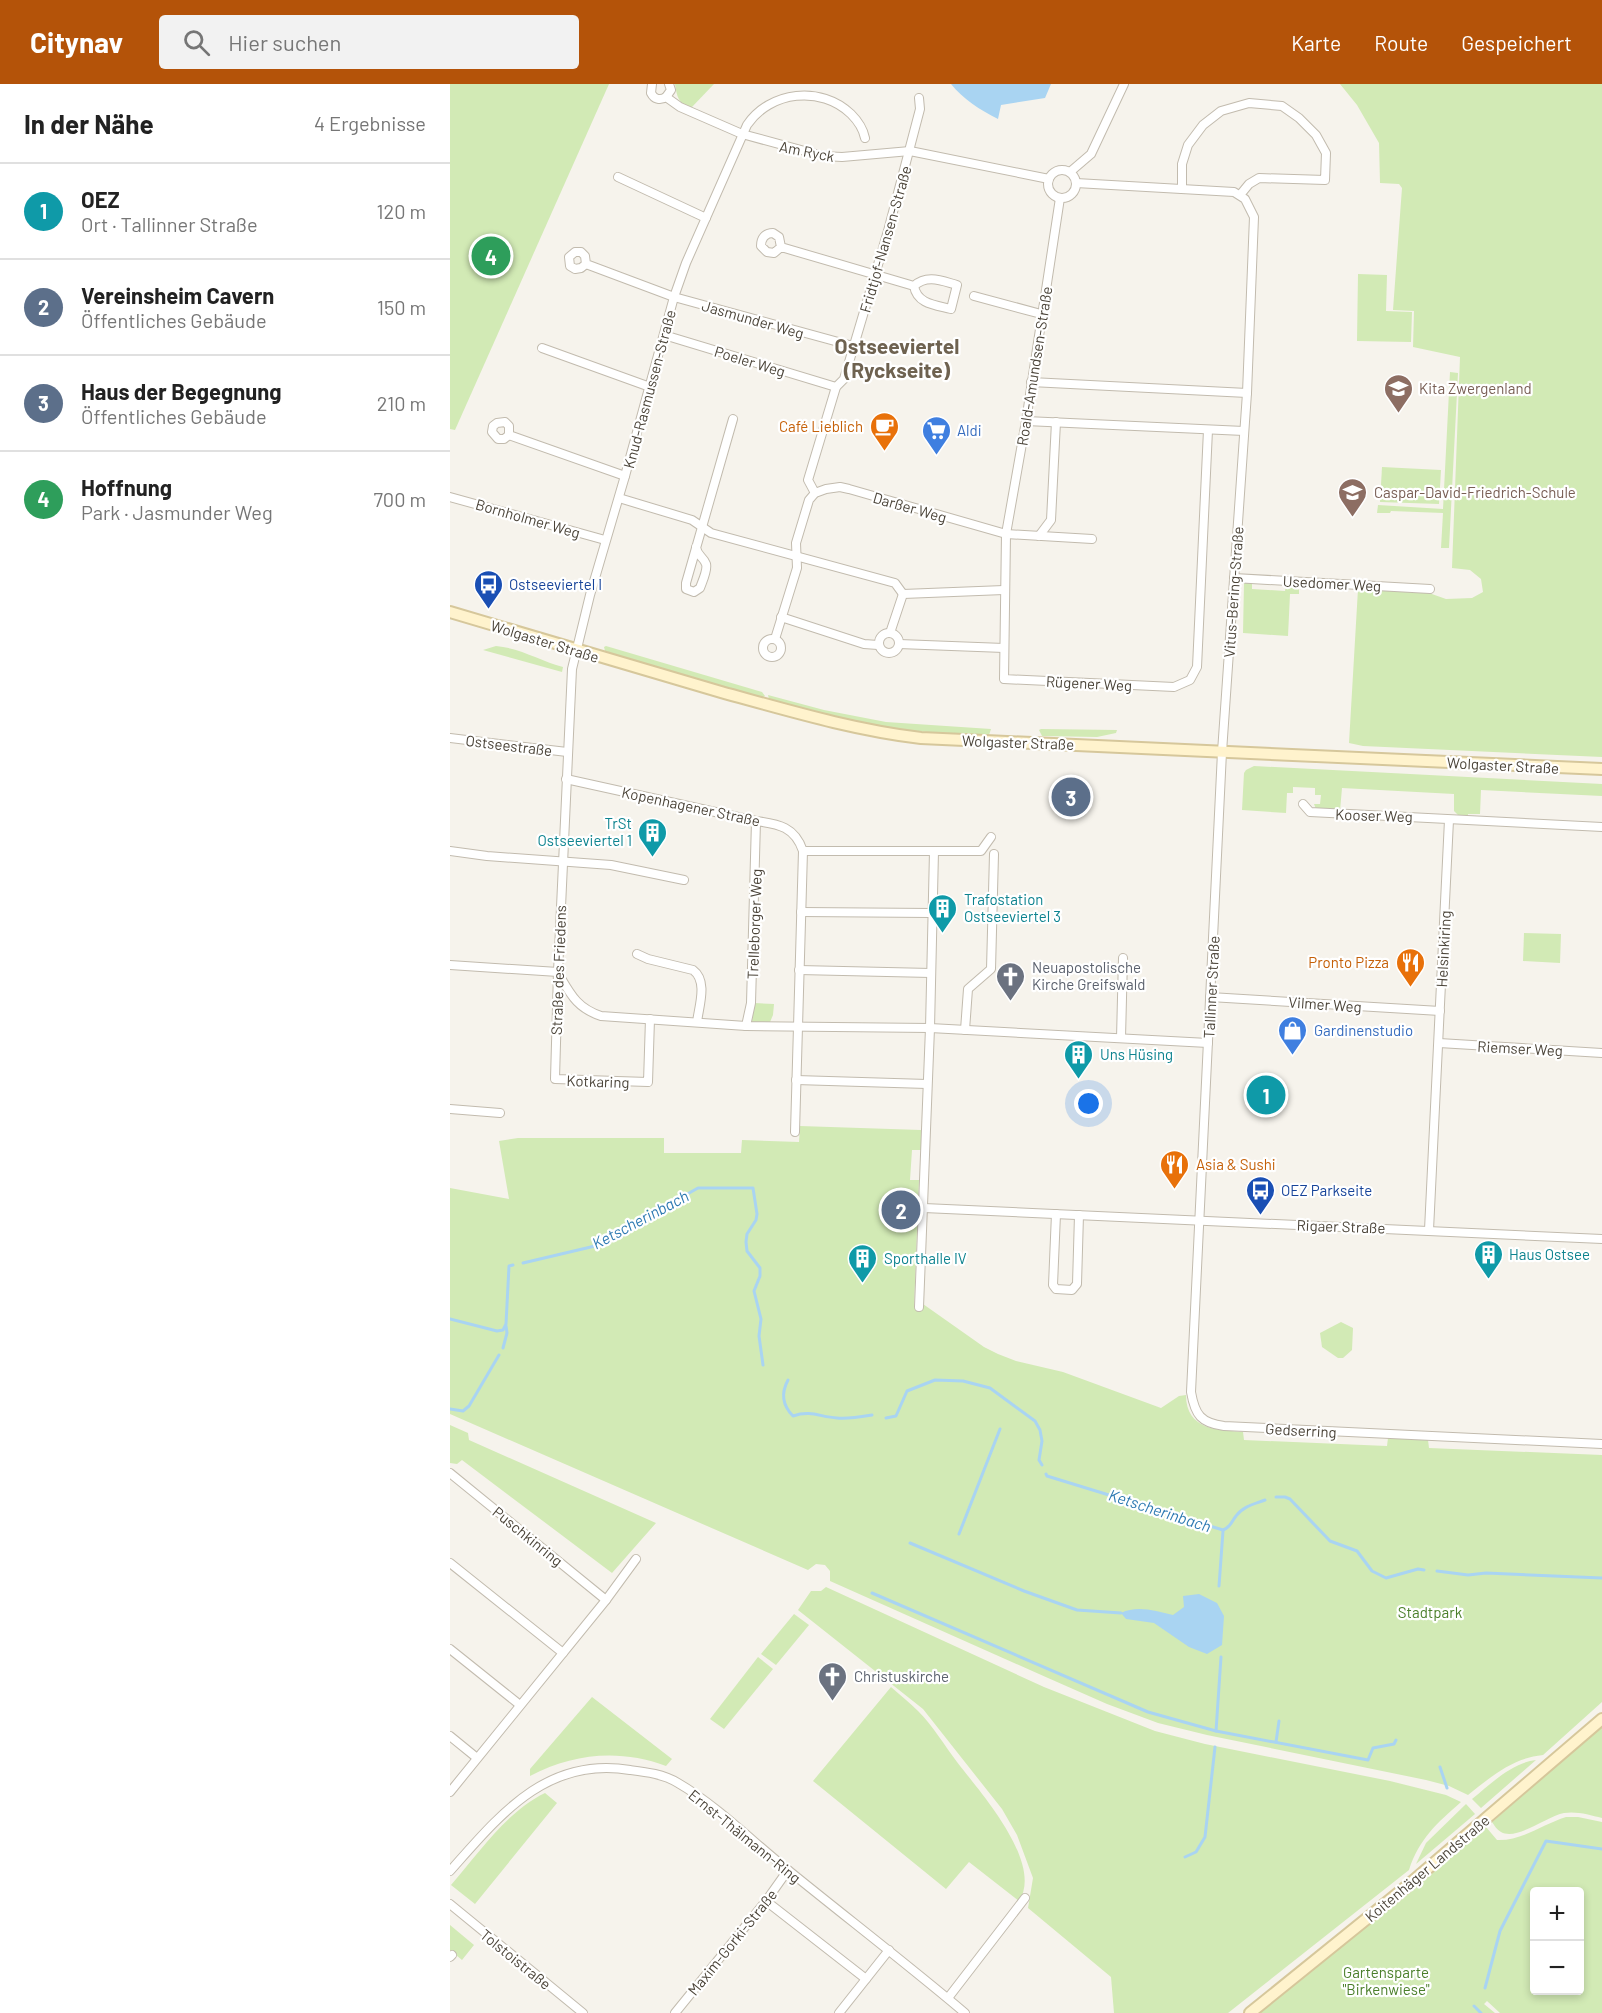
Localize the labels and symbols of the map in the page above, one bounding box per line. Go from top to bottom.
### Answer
street label: Am Ryck [778,137,837,165]
street label: Fridtjof-Nansen-Straße [855,163,915,315]
pin: 4 [472,234,510,279]
street label: Roald-Amundsen-Straße [1013,285,1055,447]
street label: Jasmunder Weg [700,296,806,342]
street label: Knud-Rasmussen-Straße [619,308,679,470]
district label: Ostseeviertel (Ryckseite) [835,333,959,382]
street label: Poeler Weg [712,342,788,380]
school or university icon: Kita Zwergenland [1382,372,1414,414]
place label: Kita Zwergenland [1419,379,1532,397]
cafe icon: Café Lieblich [868,410,900,452]
supermarket icon: Aldi [920,414,952,456]
place label: Café Lieblich [779,417,863,435]
place label: Aldi [957,421,982,439]
school or university icon: Caspar-David-Friedrich-Schule [1337,476,1369,518]
place label: Caspar-David-Friedrich-Schule [1374,483,1576,501]
street label: Darßer Weg [871,488,949,526]
street label: Bornholmer Weg [474,494,582,542]
street label: Vitus-Bering-Straße [1219,526,1247,658]
bus stop icon: Ostseeviertel I [472,568,504,610]
street label: Usedomer Weg [1282,571,1382,595]
place label: Ostseeviertel I [509,575,602,593]
street label: Wolgaster Straße [489,616,601,666]
street label: Rügener Weg [1045,672,1133,694]
street label: Ostseestraße [465,731,553,759]
street label: Wolgaster Straße [962,731,1074,753]
street label: Wolgaster Straße [1446,753,1560,777]
pin: 3 [1052,774,1090,820]
street label: Kopenhagener Straße [620,783,762,829]
street label: Kooser Weg [1335,805,1413,825]
place label: TrSt Ostseeviertel 1 [537,814,632,849]
building icon: TrSt Ostseeviertel 1 [637,816,669,858]
street label: Trelleborger Weg [743,868,765,980]
place label: Trafostation Ostseeviertel 3 [964,890,1061,925]
building icon: Trafostation Ostseeviertel 3 [927,892,959,934]
street label: Straße des Friedens [547,905,569,1035]
street label: Helsinkiring [1432,910,1454,988]
street label: Tallinner Straße [1199,935,1223,1039]
restaurant icon: Pronto Pizza [1394,946,1426,988]
place label: Pronto Pizza [1308,953,1389,971]
place label: Neuapostolische Kirche Greifswald [1032,958,1145,993]
church icon: Neuapostolische Kirche Greifswald [995,960,1027,1002]
street label: Vilmer Weg [1288,992,1362,1016]
shop icon: Gardinenstudio [1277,1014,1309,1056]
place label: Gardinenstudio [1314,1021,1413,1039]
street label: Riemser Weg [1477,1037,1563,1059]
building icon: Uns Hüsing [1063,1038,1095,1080]
place label: Uns Hüsing [1100,1045,1173,1063]
street label: Kotkaring [566,1071,630,1091]
pin: 1 [1246,1072,1286,1118]
your location [1074,1089,1103,1118]
restaurant icon: Asia & Sushi [1159,1148,1191,1190]
place label: Asia & Sushi [1196,1155,1276,1173]
bus stop icon: OEZ Parkseite [1244,1174,1276,1216]
place label: OEZ Parkseite [1281,1181,1372,1199]
water label: Ketscherinbach [589,1186,691,1252]
pin: 2 [882,1188,920,1232]
street label: Rigaer Straße [1296,1215,1386,1237]
building icon: Haus Ostsee [1472,1238,1504,1280]
building icon: Sporthalle IV [847,1242,879,1284]
place label: Haus Ostsee [1509,1245,1590,1263]
place label: Sporthalle IV [884,1249,967,1267]
street label: Gedserring [1265,1419,1337,1441]
water label: Ketscherinbach [1106,1485,1214,1535]
street label: Puschkinring [489,1502,567,1570]
park label: Stadtpark [1398,1603,1463,1621]
church icon: Christuskirche [817,1660,849,1702]
place label: Christuskirche [854,1667,949,1685]
street label: Ernst-Thälmann-Ring [685,1785,805,1887]
street label: Koitenhäger Landstraße [1361,1811,1493,1925]
street label: Maxim-Gorki-Straße [684,1885,780,1999]
street label: Tolstoistraße [477,1925,555,1993]
park label: Gartensparte "Birkenwiese" [1342,1963,1430,1998]

